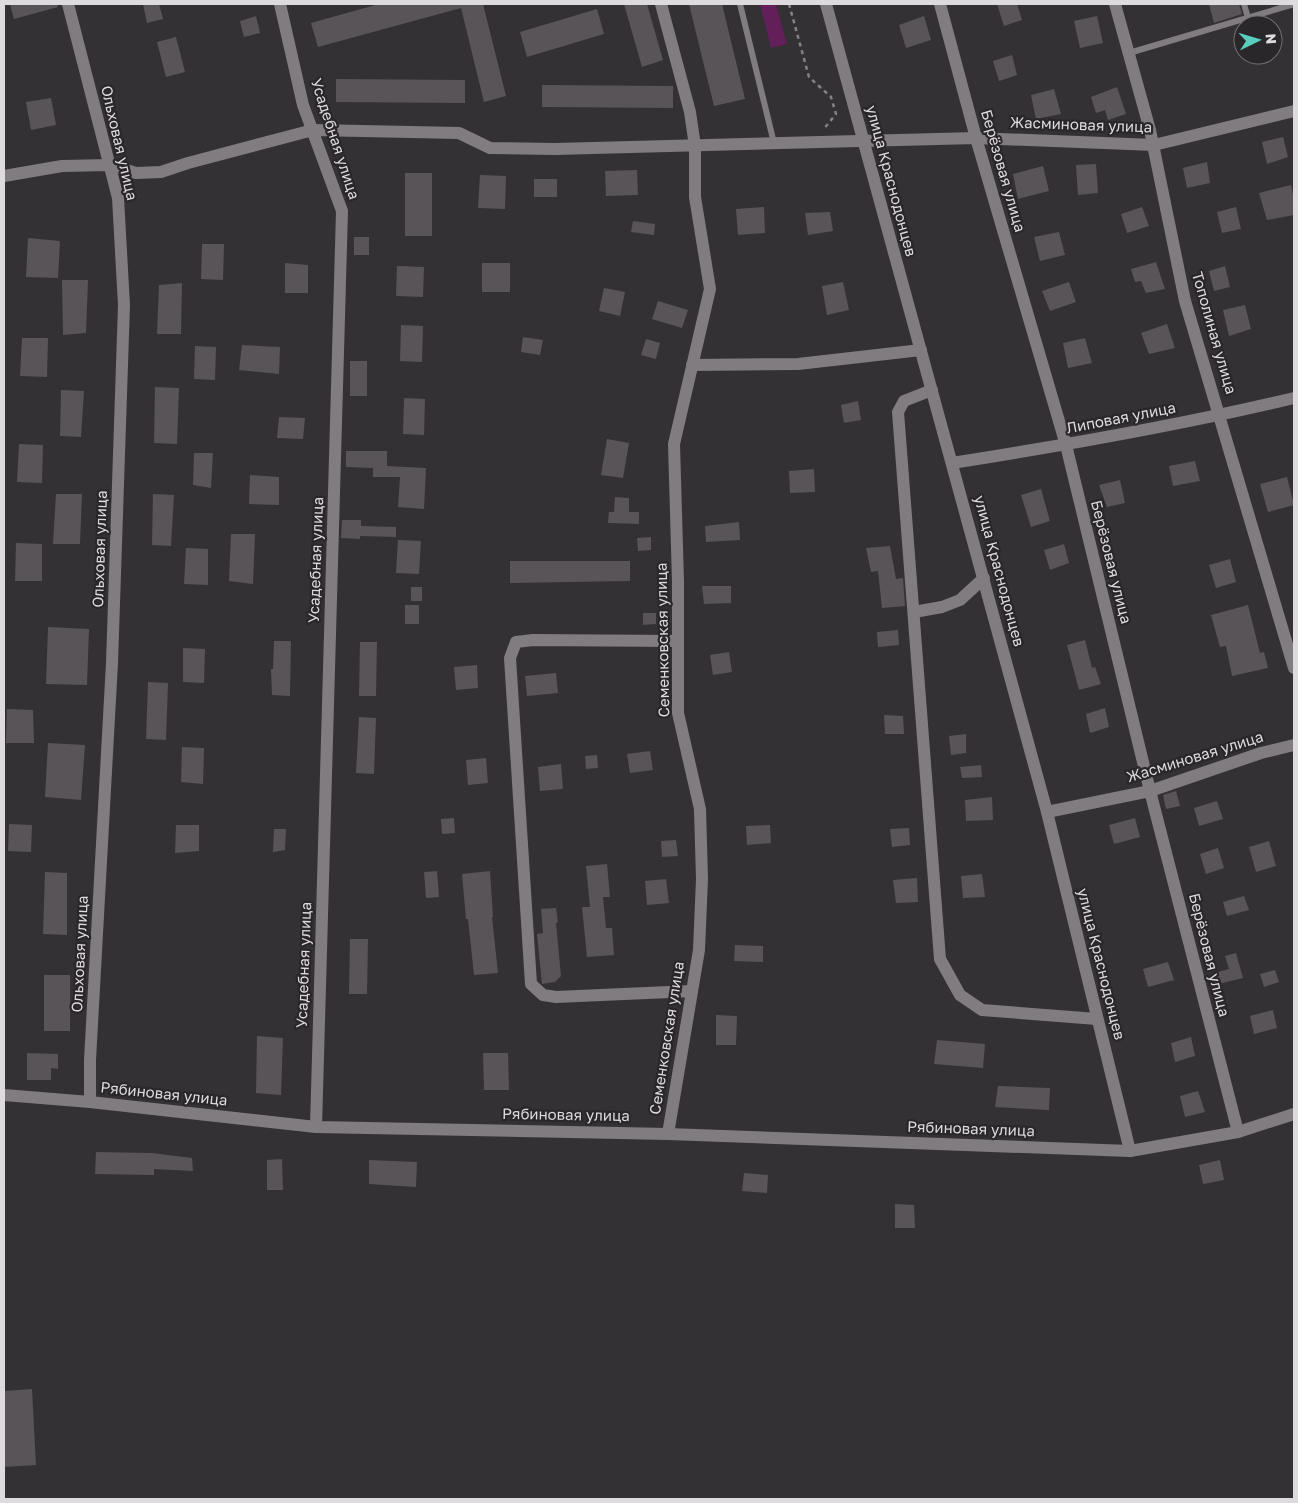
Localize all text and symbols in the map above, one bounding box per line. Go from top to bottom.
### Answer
north arrow [1233,15,1283,65]
text: N [1263,33,1280,45]
street label: Усадебная улица [308,76,364,202]
street label: Ольховая улица [98,84,142,202]
street label: улица Краснодонцев [863,103,921,258]
street label: Берёзовая улица [978,107,1030,234]
street label: Жасминовая улица [1010,113,1152,135]
street label: Тополиная улица [1189,269,1241,396]
street label: Липовая улица [1065,398,1177,436]
street label: Ольховая улица [88,490,110,608]
street label: улица Краснодонцев [971,493,1029,648]
street label: Усадебная улица [304,496,326,623]
street label: Берёзовая улица [1088,498,1136,625]
street label: Семенковская улица [652,563,672,718]
street label: Жасминовая улица [1124,727,1265,785]
street label: улица Краснодонцев [1074,886,1130,1042]
street label: Берёзовая улица [1186,891,1234,1018]
street label: Ольховая улица [67,895,91,1013]
street label: Усадебная улица [292,901,314,1028]
street label: Семенковская улица [645,960,687,1116]
street label: Рябиновая улица [100,1077,229,1109]
street label: Рябиновая улица [502,1104,630,1124]
street label: Рябиновая улица [907,1117,1035,1139]

